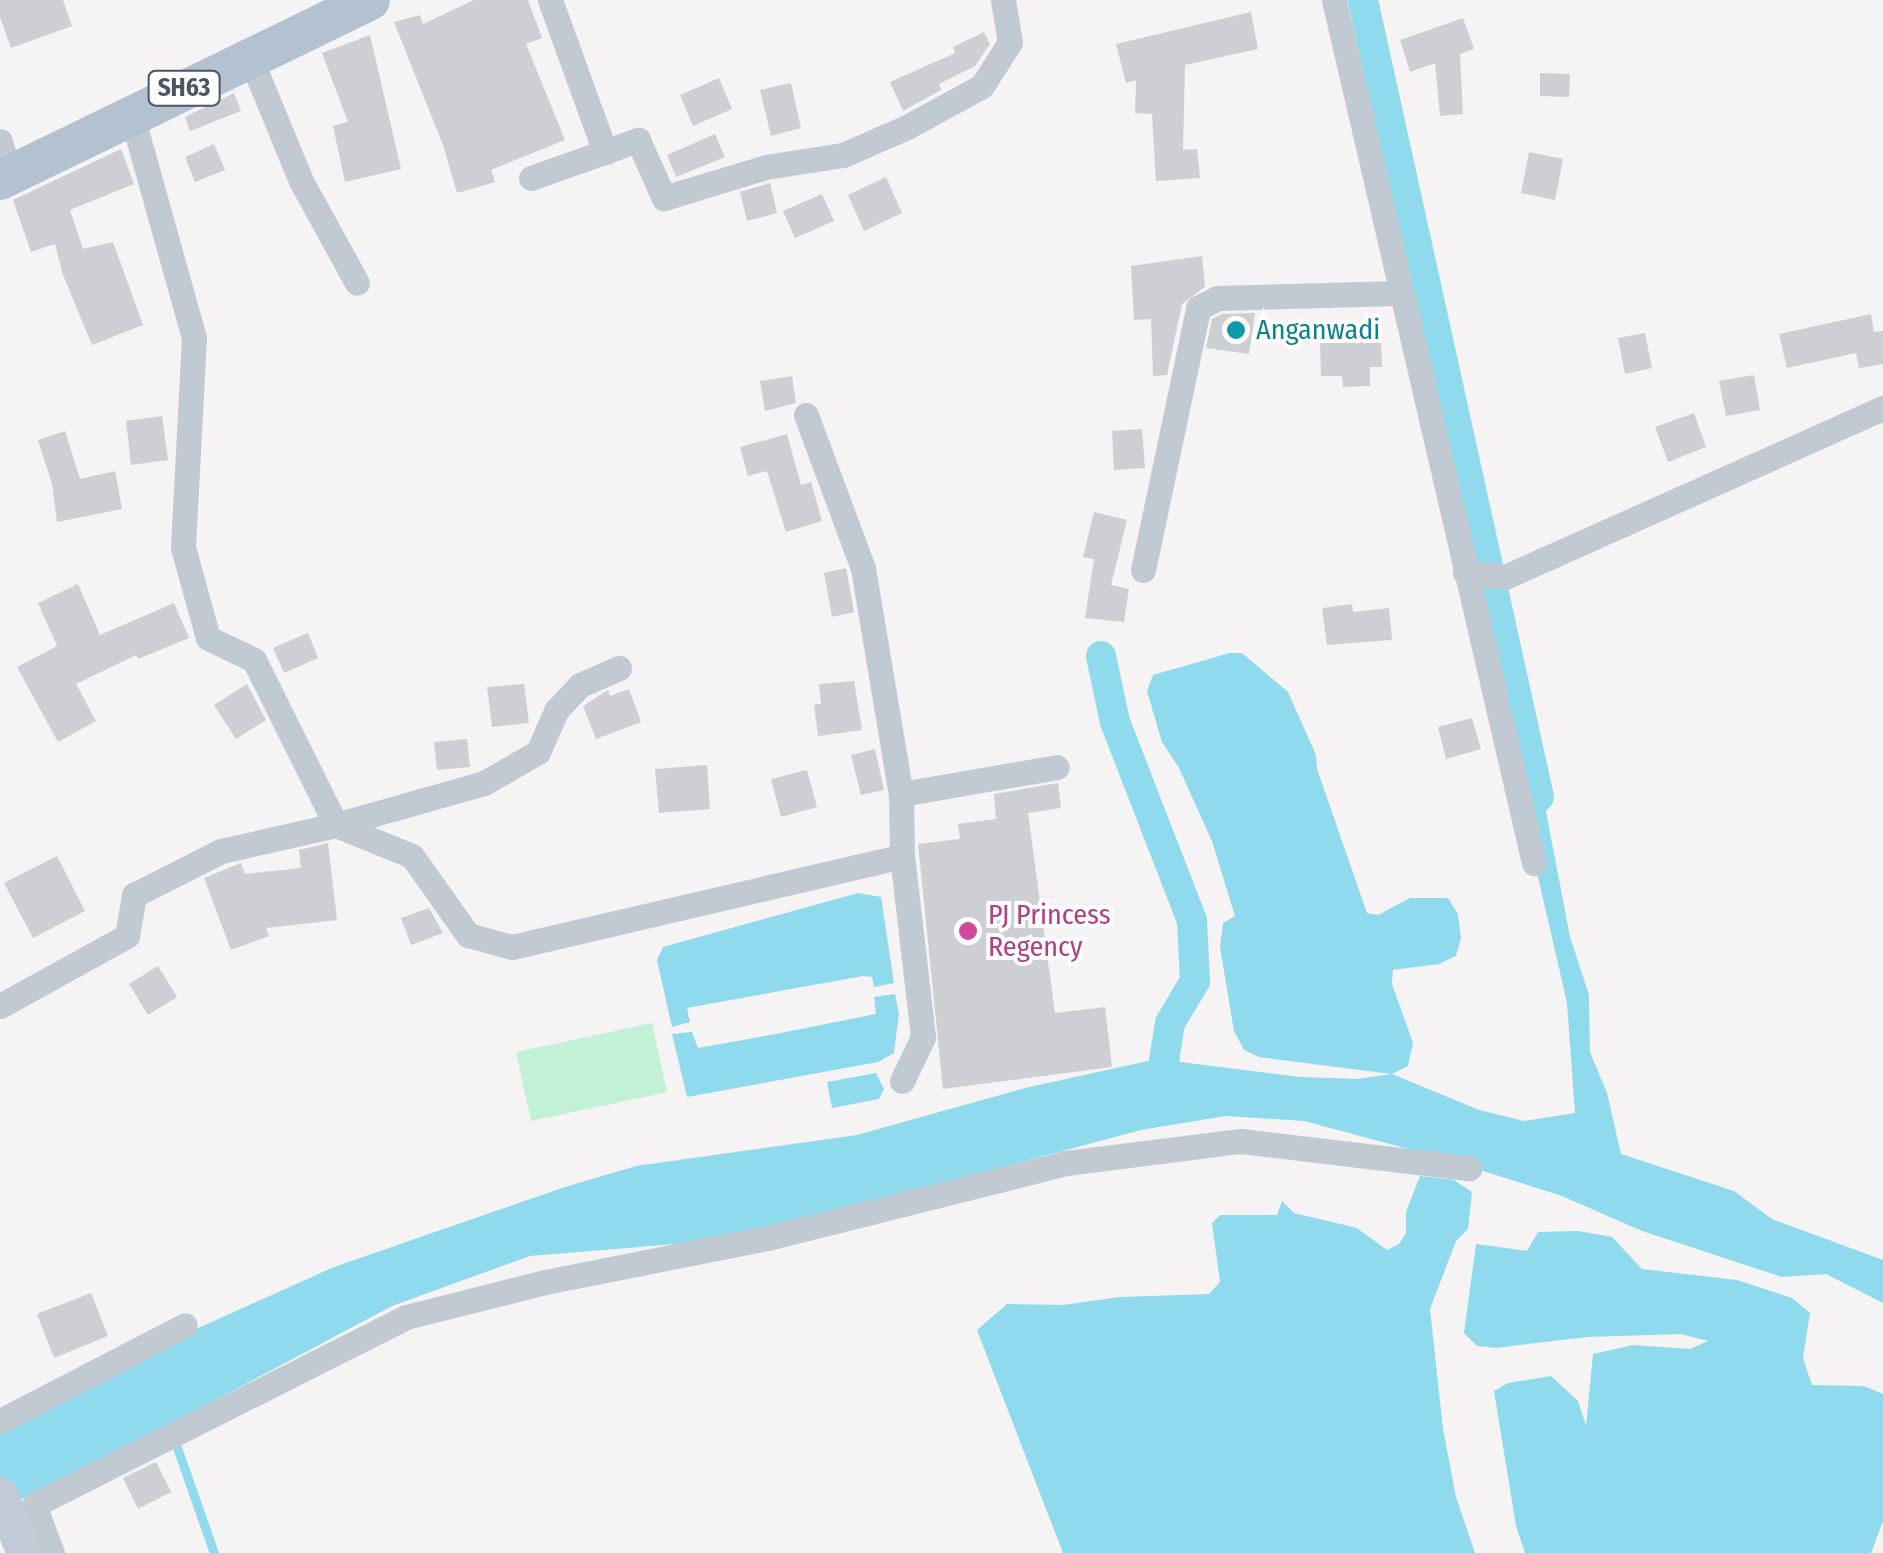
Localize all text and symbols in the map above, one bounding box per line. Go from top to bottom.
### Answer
road number: SH63 [146,68,222,108]
place label: Anganwadi [1256,313,1380,347]
marker: Anganwadi [1225,319,1247,341]
place label: PJ Princess Regency [988,898,1111,964]
marker: PJ Princess Regency [957,920,979,942]

